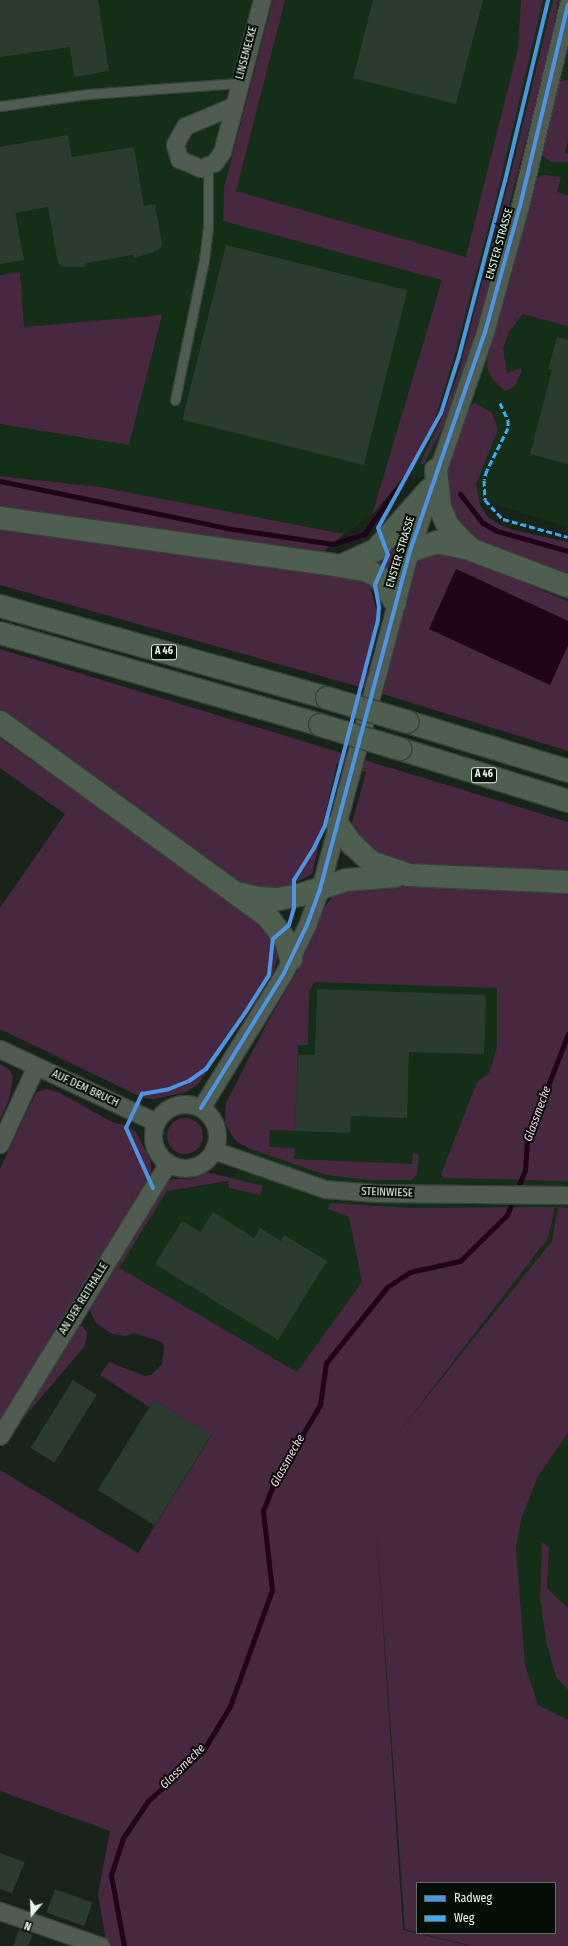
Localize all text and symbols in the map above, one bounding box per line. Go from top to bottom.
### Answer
street label: LINSEMECKE [234,25,260,81]
street label: ENSTER STRASSE [483,207,517,281]
street label: ENSTER STRASSE [384,515,418,589]
road number: A 46 [151,644,177,660]
road number: A 46 [471,767,497,783]
street label: AUF DEM BRUCH [50,1068,120,1110]
water label: Glassmecke [521,1084,555,1144]
street label: STEINWIESE [361,1185,413,1201]
street label: AN DER REITHALLE [57,1261,111,1337]
water label: Glassmecke [268,1432,308,1490]
water label: Glassmecke [157,1741,209,1793]
legend [416,1882,556,1934]
text: Radweg [454,1891,492,1905]
north arrow [12,1894,52,1934]
text: Weg [454,1911,474,1925]
text: N [23,1919,33,1933]

